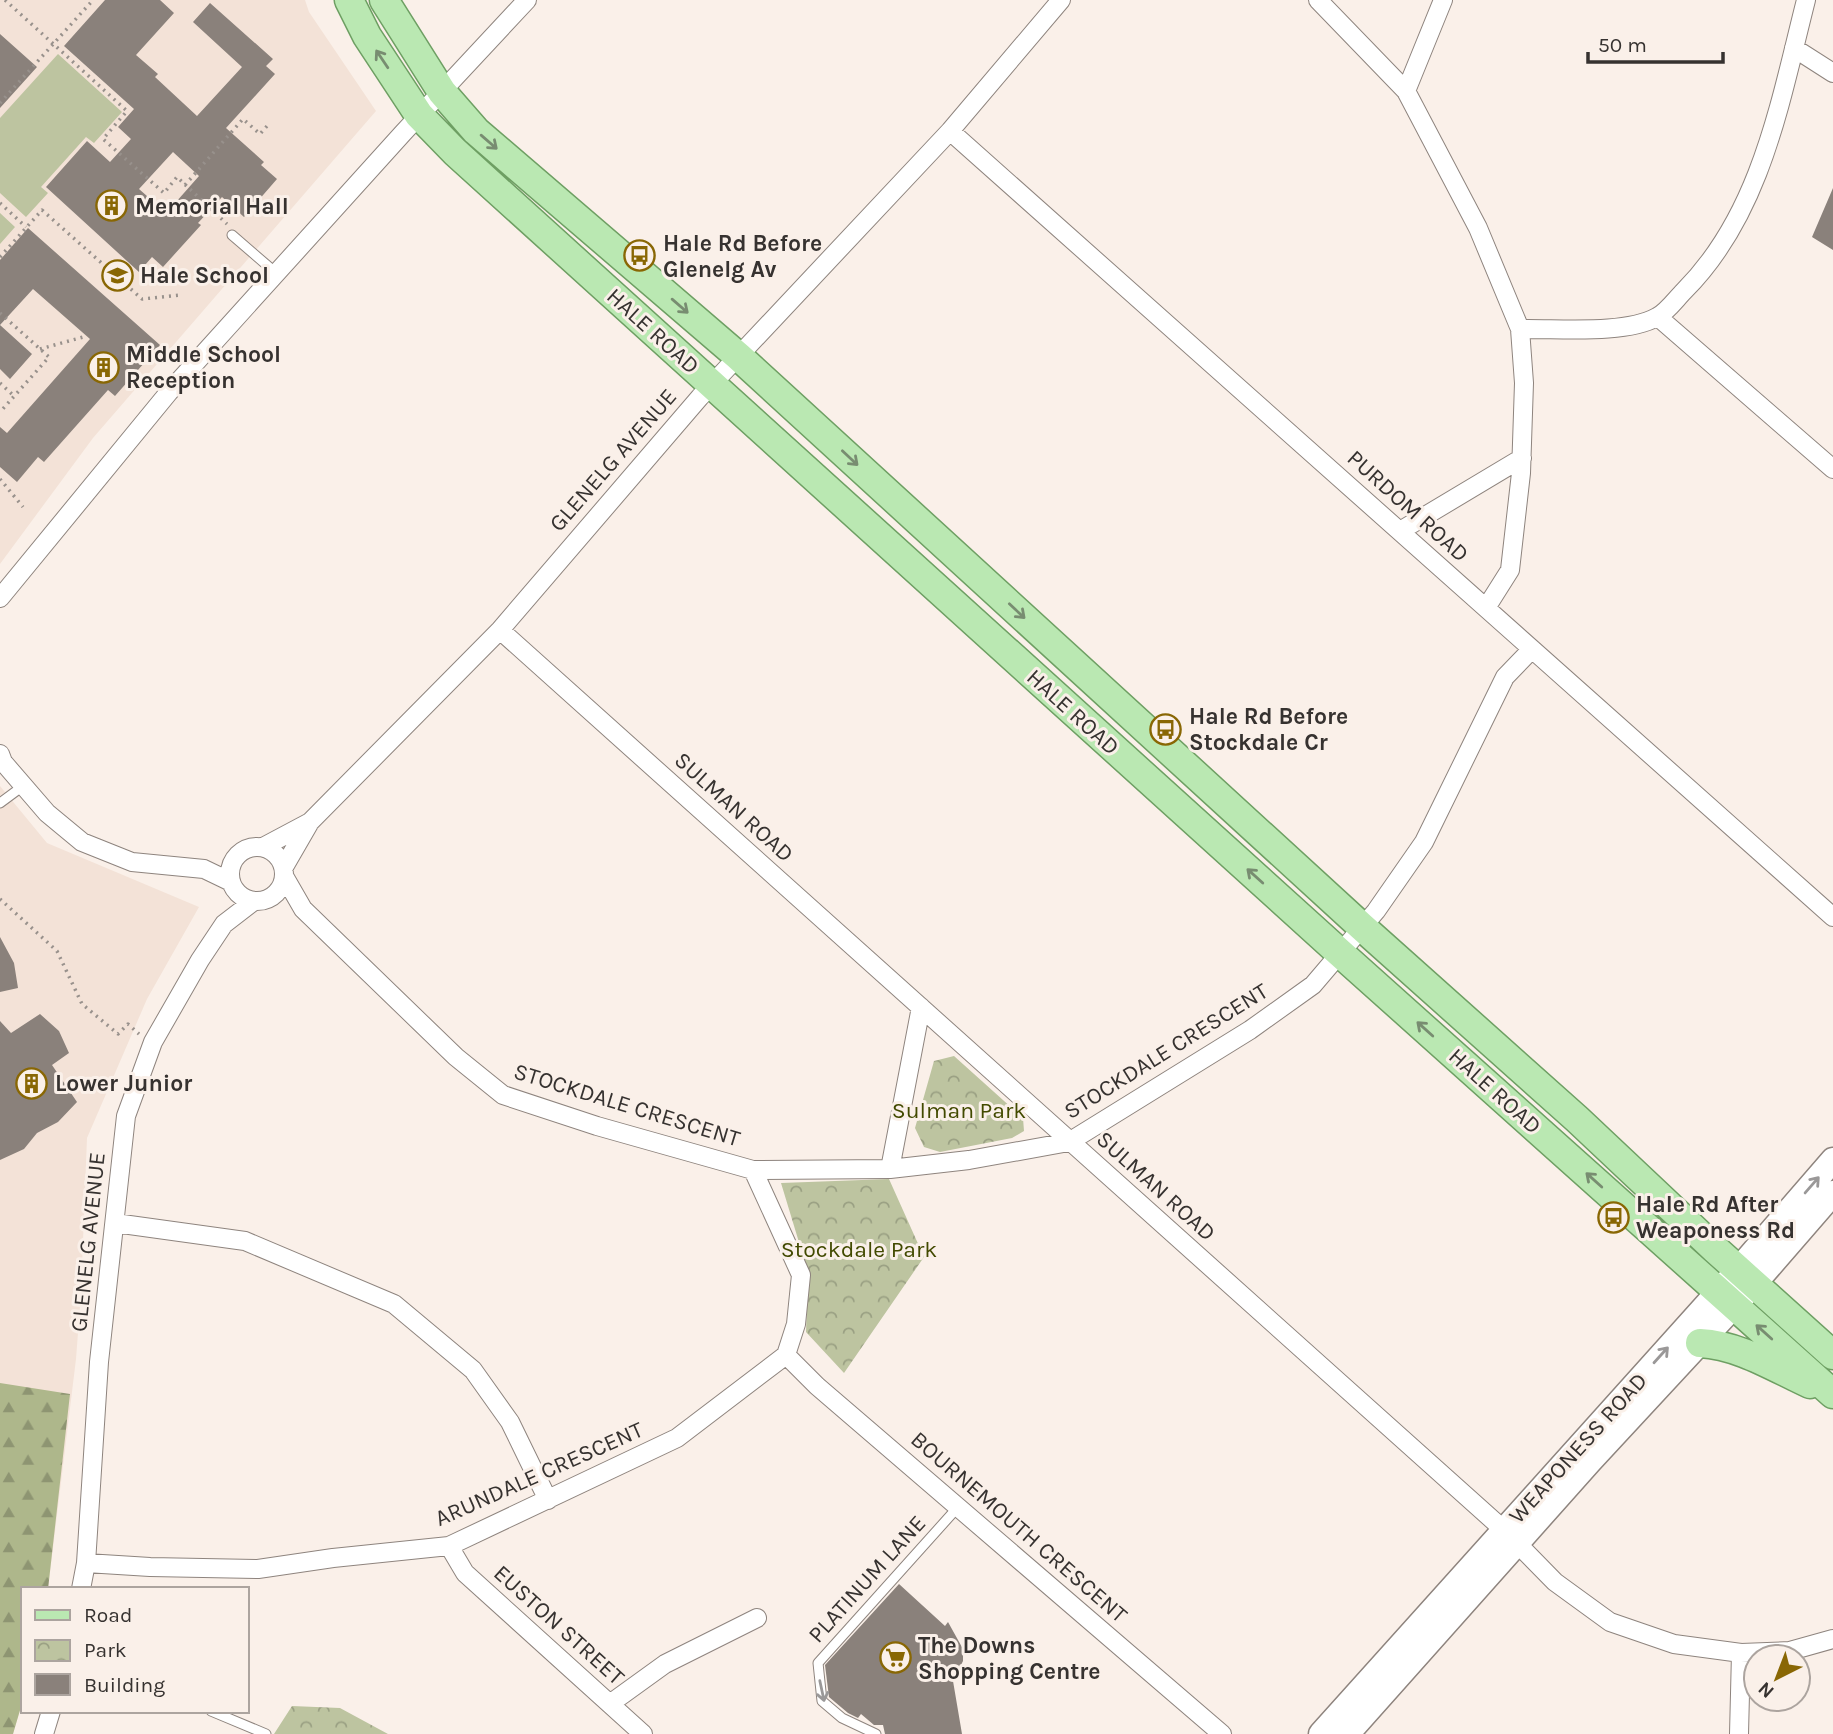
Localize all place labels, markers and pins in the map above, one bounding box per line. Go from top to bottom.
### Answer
building icon: Memorial Hall [95,189,129,223]
place label: Memorial Hall [135,193,289,220]
place label: Hale Rd Before Glenelg Av [663,230,822,283]
bus stop icon: Hale Rd Before Glenelg Av [623,239,657,273]
school or university icon: Hale School [100,258,134,292]
place label: Hale School [140,262,269,289]
place label: Middle School Reception [126,341,281,394]
building icon: Middle School Reception [86,350,120,384]
place label: Hale Rd Before Stockdale Cr [1189,703,1348,756]
bus stop icon: Hale Rd Before Stockdale Cr [1149,712,1183,746]
building icon: Lower Junior [15,1066,49,1100]
place label: Lower Junior [55,1070,192,1097]
place label: Hale Rd After Weaponess Rd [1636,1191,1795,1244]
bus stop icon: Hale Rd After Weaponess Rd [1596,1200,1630,1234]
place label: The Downs Shopping Centre [918,1632,1101,1685]
supermarket icon: The Downs Shopping Centre [878,1641,912,1675]

